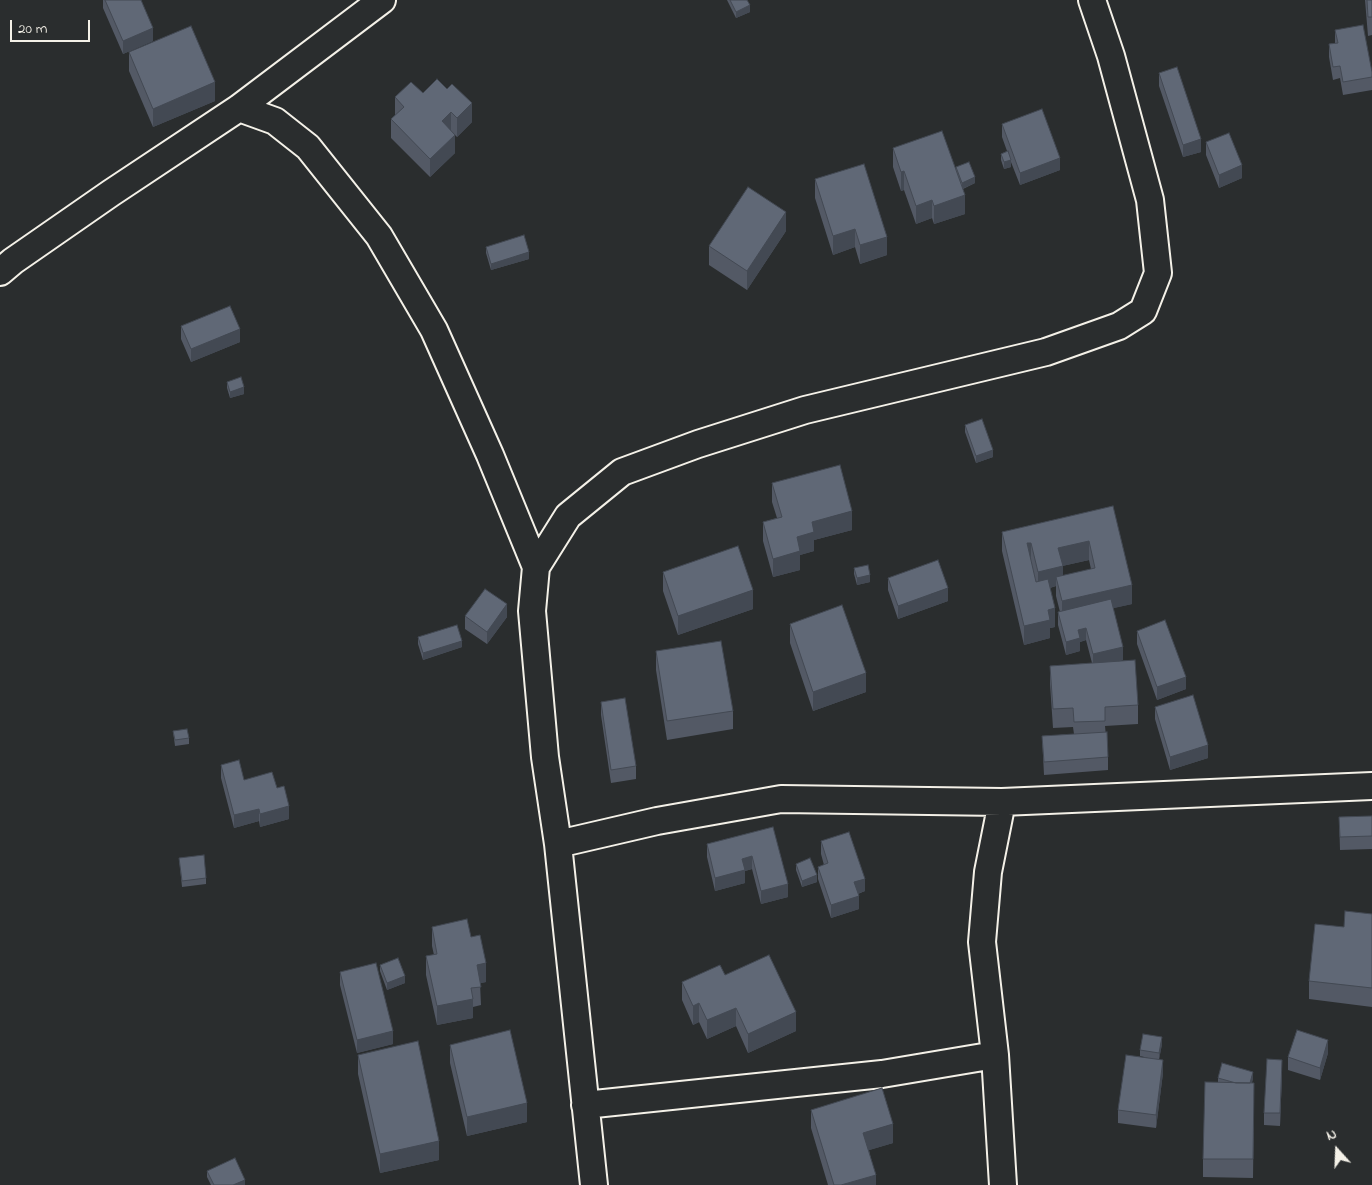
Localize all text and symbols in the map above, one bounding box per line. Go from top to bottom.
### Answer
scale bar [12,10,92,42]
text: 20 m [18,18,47,40]
text: N [1324,1124,1340,1147]
north arrow [1312,1125,1362,1175]

